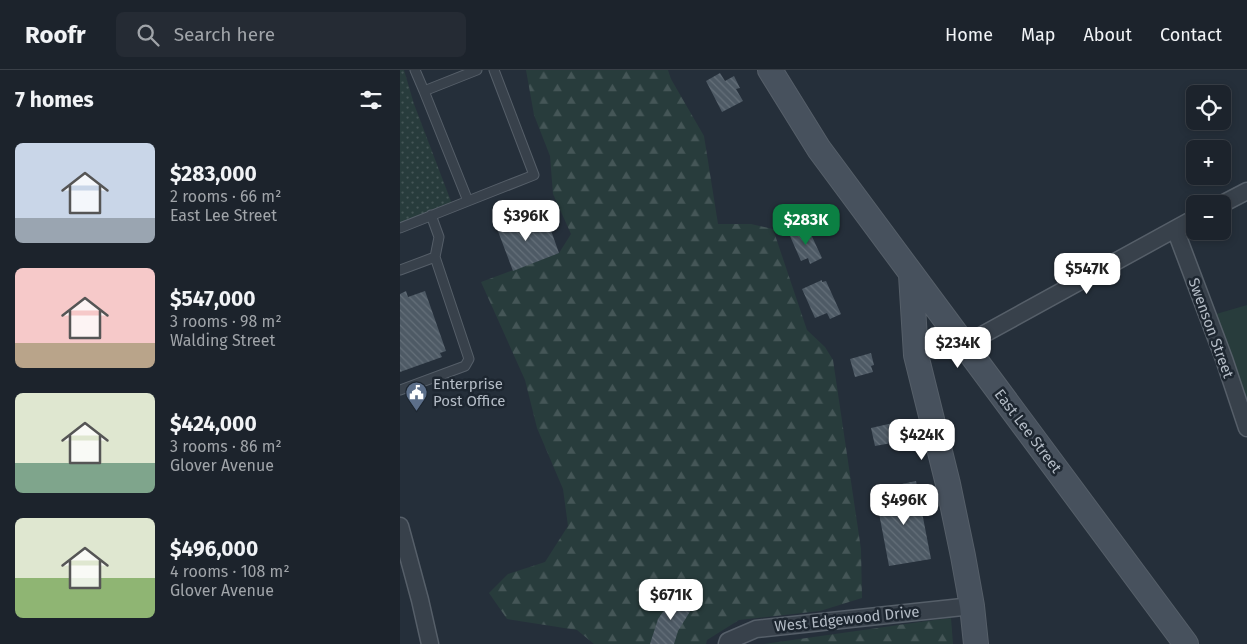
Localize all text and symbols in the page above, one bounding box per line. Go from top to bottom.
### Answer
search box [116,12,466,57]
text: Roofr [25,21,86,49]
icon: search [134,21,162,49]
text: Search here [174,23,275,46]
text: Home [945,24,993,46]
text: Map [1021,24,1055,46]
text: About [1083,24,1132,46]
text: Contact [1160,24,1222,46]
map controls [1186,85,1231,240]
button: locate [1186,85,1231,130]
icon: filters [357,86,385,114]
text: 7 homes [15,87,94,113]
button: + [1186,140,1231,185]
text: $283,000 [170,161,257,187]
icon: home [55,163,115,223]
text: 2 rooms · 66 m² [170,187,281,206]
button: − [1186,195,1231,240]
pin: $396K [491,200,561,242]
pin: $283K [771,204,841,246]
text: East Lee Street [170,206,277,225]
text: $396K [503,206,549,225]
text: $283K [784,210,828,229]
pin: $547K [1052,252,1122,295]
text: $547K [1065,259,1109,278]
street label: Swenson Street [1185,276,1238,381]
text: $547,000 [170,286,256,312]
icon: home [55,288,115,348]
text: 3 rooms · 98 m² [170,312,282,331]
pin: $234K [923,326,993,369]
text: Walding Street [170,331,275,350]
text: $234K [936,333,980,352]
place label: Enterprise Post Office [433,375,506,410]
public building icon: Enterprise Post Office [405,381,429,412]
street label: East Lee Street [991,386,1066,477]
text: $424,000 [170,411,257,437]
icon: home [55,413,115,473]
pin: $424K [887,418,957,461]
text: $424K [900,425,944,444]
text: 3 rooms · 86 m² [170,437,282,456]
text: Glover Avenue [170,456,274,475]
pin: $496K [869,484,939,526]
text: $496K [881,490,927,509]
text: $496,000 [170,536,258,562]
icon: home [55,538,115,598]
text: 4 rooms · 108 m² [170,562,290,581]
pin: $671K [636,578,706,621]
text: Glover Avenue [170,581,274,600]
text: $671K [650,585,692,604]
street label: West Edgewood Drive [774,602,920,636]

